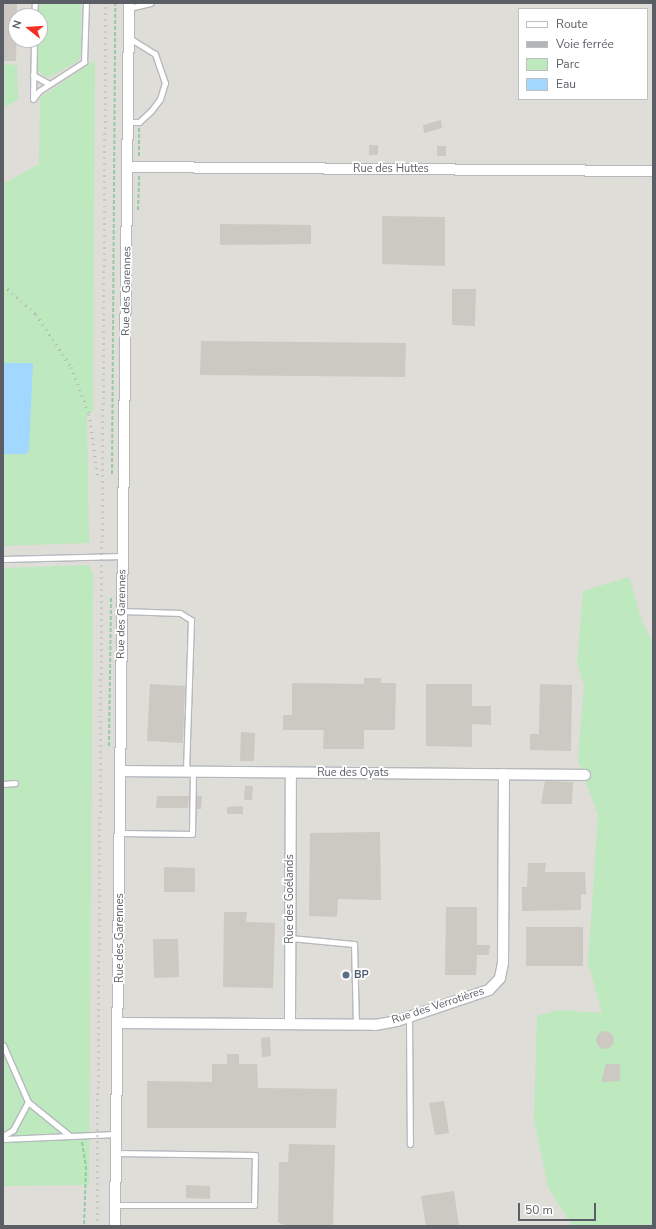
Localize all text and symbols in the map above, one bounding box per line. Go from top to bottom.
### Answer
north arrow [8,8,48,48]
legend [518,8,648,100]
text: Route [556,16,588,32]
text: N [9,19,25,31]
text: Voie ferrée [556,36,614,52]
text: Parc [556,56,579,72]
text: Eau [556,76,576,92]
street label: Rue des Huttes [353,162,429,176]
street label: Rue des Garennes [120,246,134,336]
street label: Rue des Garennes [115,569,129,659]
street label: Rue des Oyats [317,766,389,780]
street label: Rue des Goélands [283,854,297,944]
street label: Rue des Garennes [113,893,127,983]
place label: BP [354,968,369,982]
marker: BP [341,970,351,980]
street label: Rue des Verrotières [390,985,486,1027]
scale bar [520,1195,598,1221]
text: 50 m [525,1202,553,1218]

